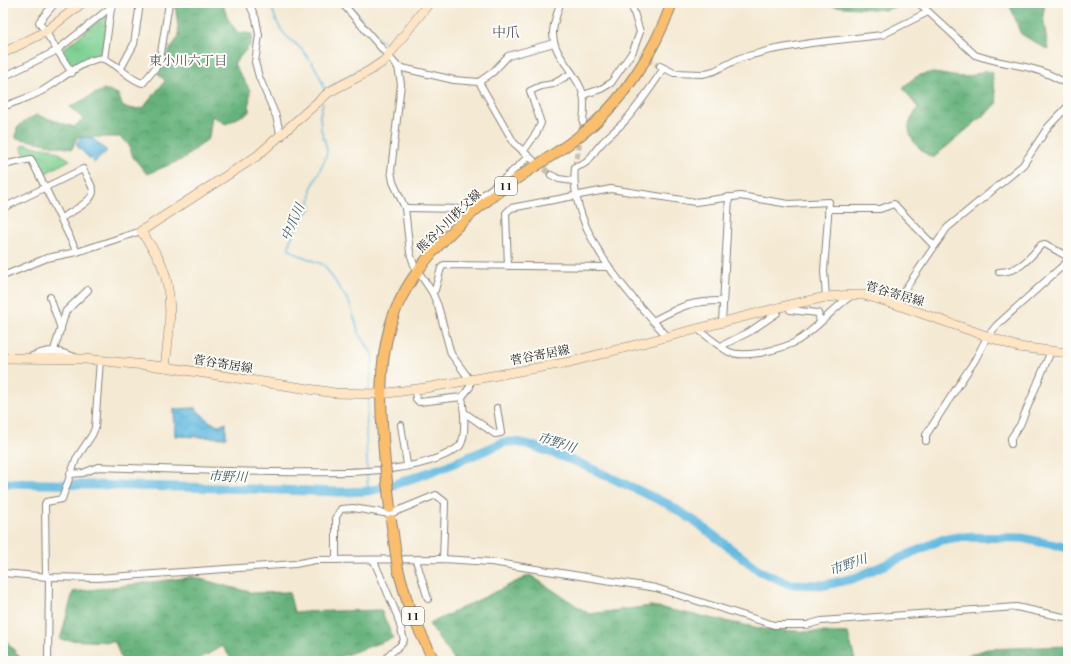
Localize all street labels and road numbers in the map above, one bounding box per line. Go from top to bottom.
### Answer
road number: 11 [495,177,517,195]
street label: 熊谷小川秩父線 [414,187,484,255]
street label: 菅谷寄居線 [864,279,926,309]
street label: 菅谷寄居線 [509,342,571,368]
street label: 菅谷寄居線 [192,352,254,376]
road number: 11 [402,607,424,625]

